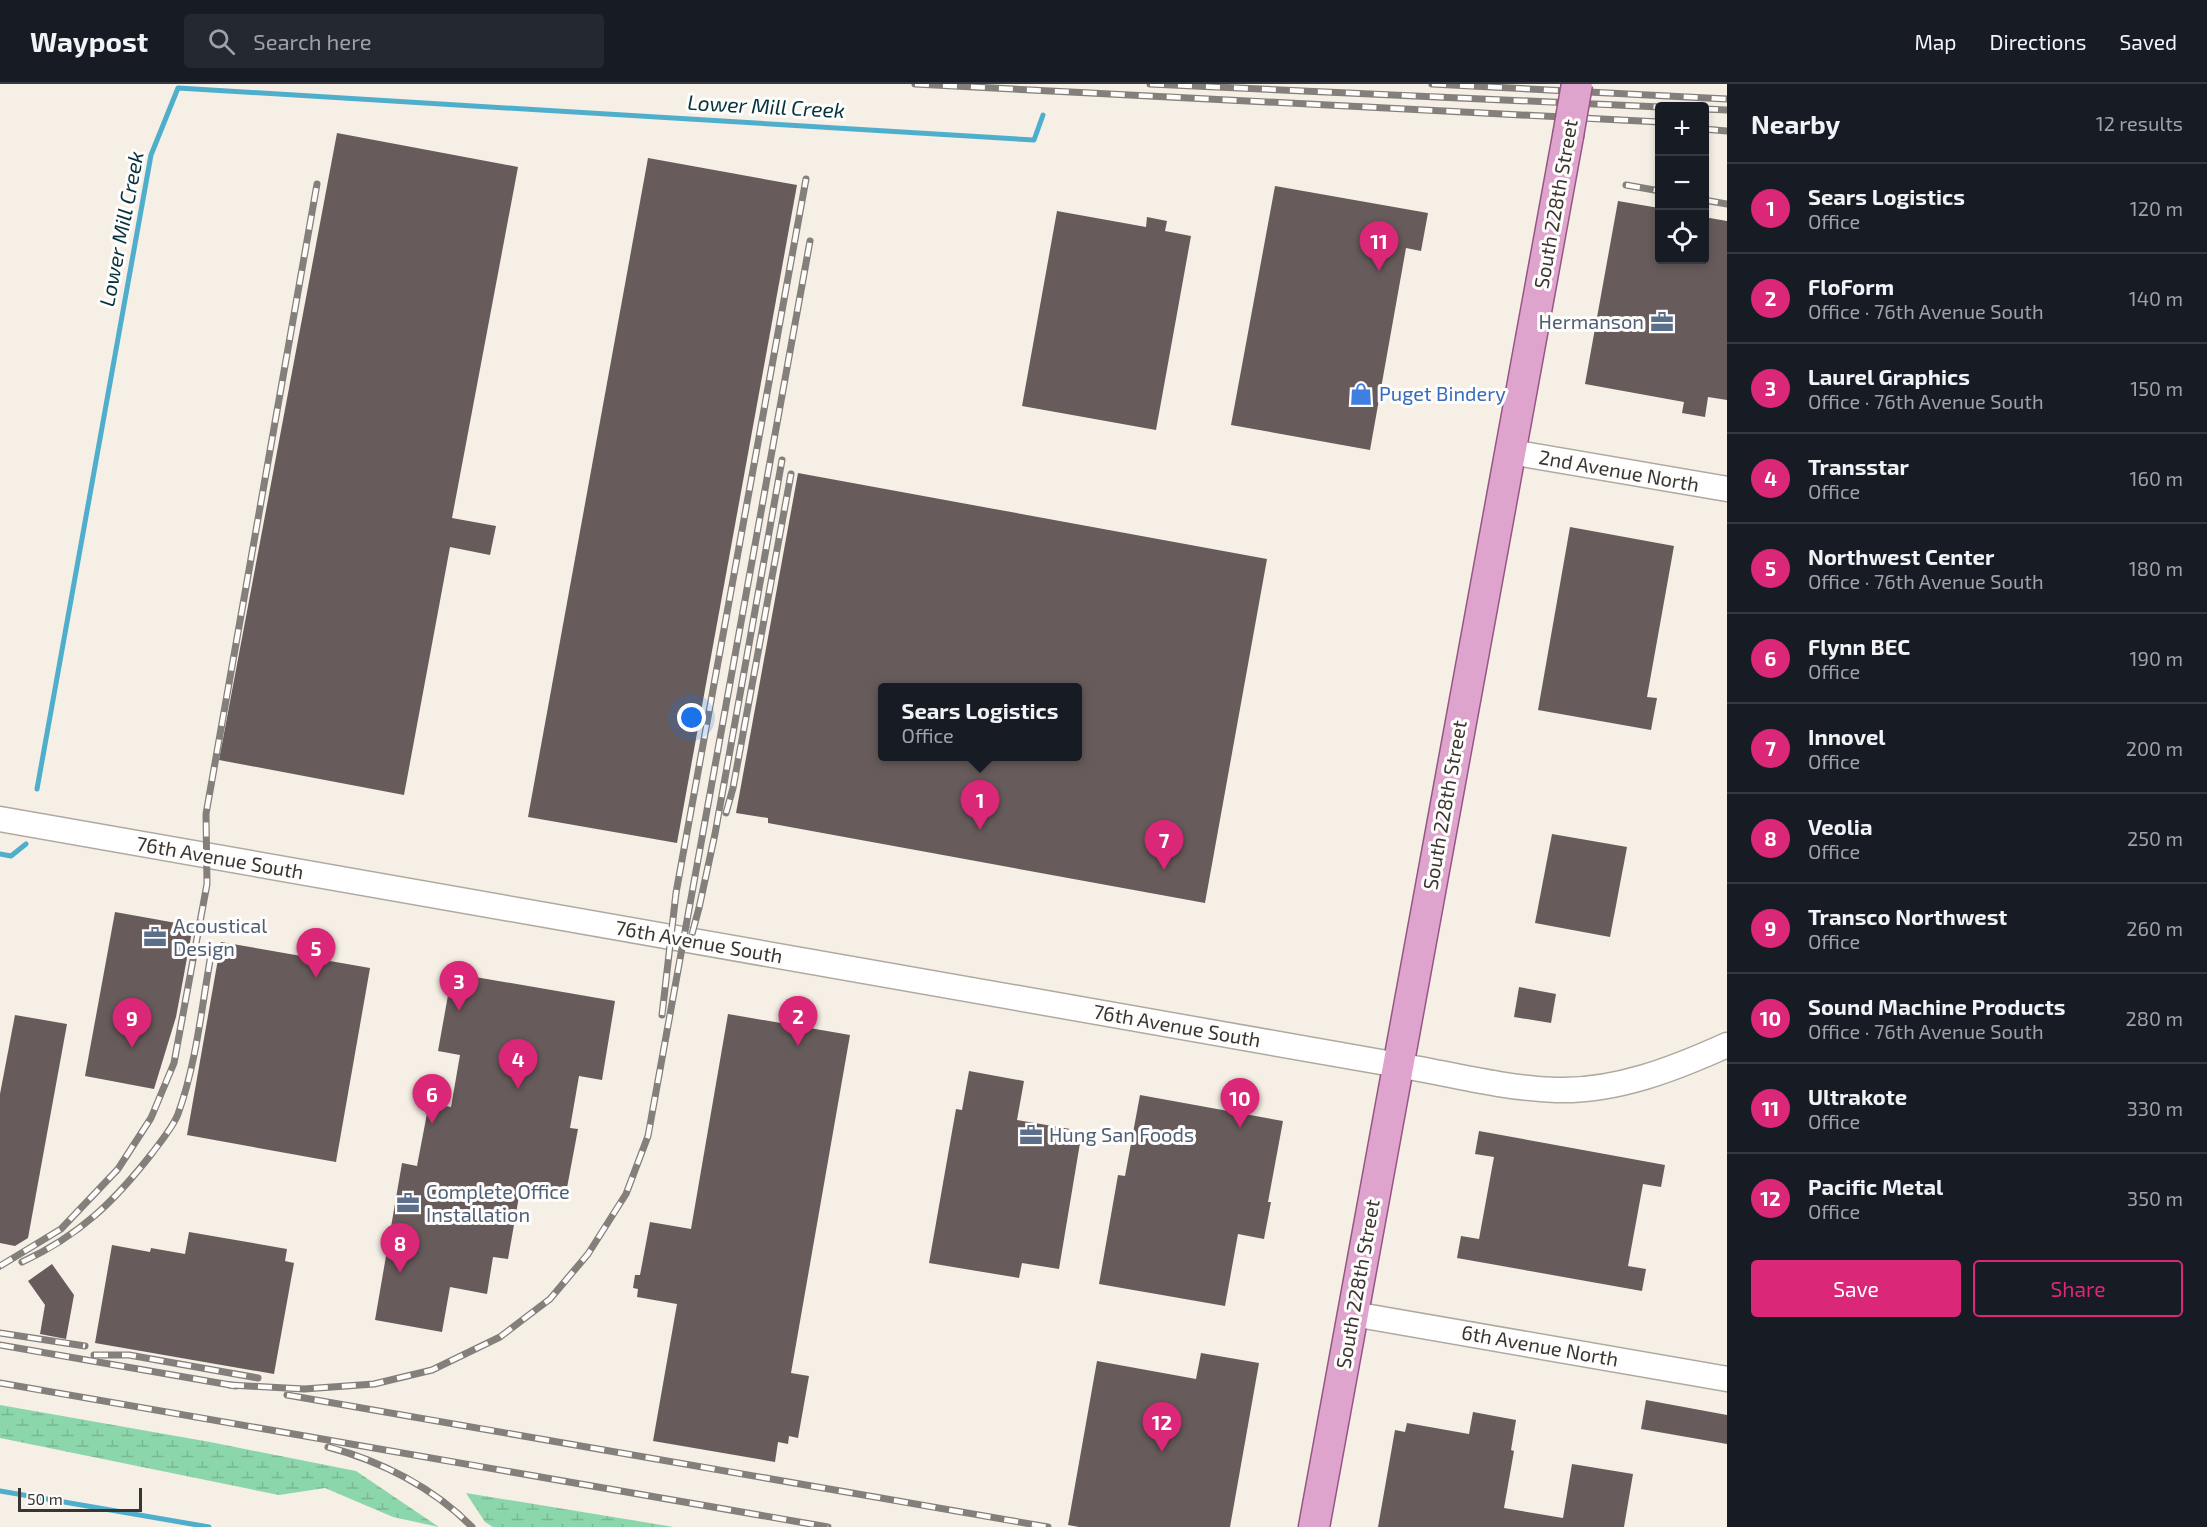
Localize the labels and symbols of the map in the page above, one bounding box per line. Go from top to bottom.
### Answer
water label: Lower Mill Creek [687,89,845,122]
street label: South 228th Street [1528,117,1582,290]
water label: Lower Mill Creek [93,149,148,308]
pin: 11 [1360,222,1398,271]
place label: Hermanson [1539,309,1644,333]
office icon: Hermanson [1649,309,1675,335]
shop icon: Puget Bindery [1348,381,1374,407]
place label: Puget Bindery [1379,381,1506,405]
street label: 2nd Avenue North [1537,444,1701,496]
your location [677,703,706,732]
street label: South 228th Street [1417,718,1471,891]
pin: 1 [960,780,1000,830]
pin: 7 [1144,820,1184,870]
street label: 76th Avenue South [135,830,306,884]
place label: Acoustical Design [173,913,267,960]
street label: 76th Avenue South [614,914,785,968]
office icon: Acoustical Design [142,924,168,950]
pin: 5 [296,928,336,978]
pin: 3 [440,962,478,1011]
pin: 2 [778,996,818,1046]
pin: 9 [112,998,152,1048]
street label: 76th Avenue South [1092,998,1263,1052]
pin: 4 [498,1040,538,1089]
pin: 6 [412,1074,452,1124]
pin: 10 [1220,1078,1260,1128]
office icon: Hung San Foods [1018,1122,1044,1148]
place label: Hung San Foods [1049,1122,1194,1146]
place label: Complete Office Installation [426,1179,570,1226]
office icon: Complete Office Installation [395,1190,421,1216]
street label: South 228th Street [1330,1197,1384,1370]
pin: 8 [380,1224,420,1273]
street label: 6th Avenue North [1460,1319,1620,1371]
pin: 12 [1142,1402,1182,1452]
scale bar [18,1485,142,1512]

